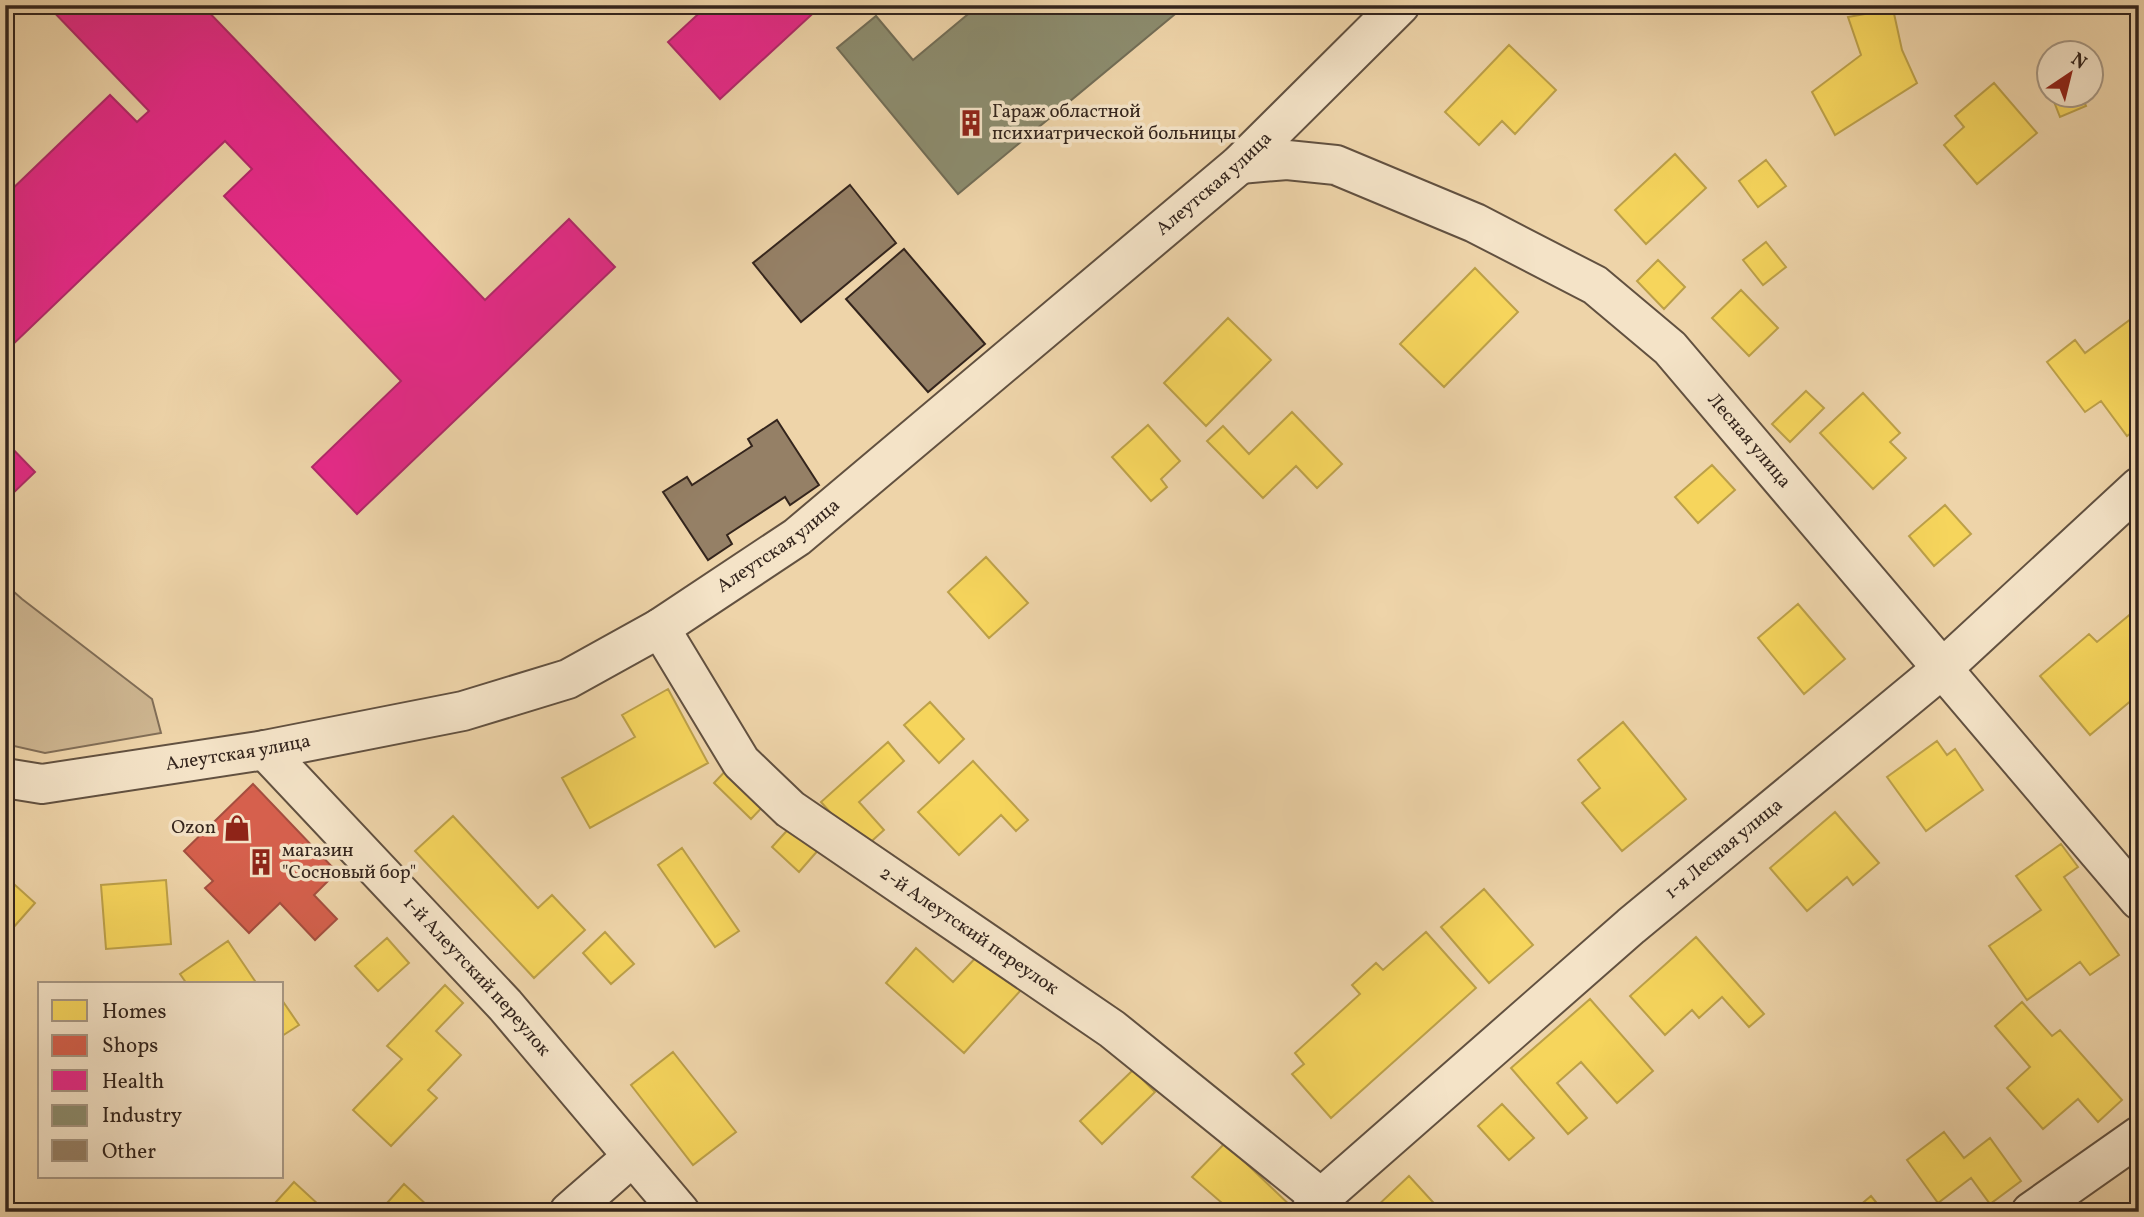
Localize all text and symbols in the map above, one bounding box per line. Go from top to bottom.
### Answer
north arrow [2036,38,2106,108]
text: N [2065,47,2092,76]
place label: Гараж областной психиатрической больницы [992,99,1236,147]
building icon: Гараж областной психиатрической больницы [956,108,986,138]
street label: Алеутская улица [1151,126,1278,242]
street label: Лесная улица [1701,388,1797,494]
street label: Алеутская улица [712,493,846,600]
street label: Алеутская улица [164,728,313,778]
street label: 1-я Лесная улица [1660,792,1789,906]
shop icon: Ozon [222,813,252,843]
place label: Ozon [171,815,216,841]
place label: магазин "Сосновый бор" [282,838,416,886]
building icon: магазин "Сосновый бор" [246,847,276,877]
street label: 2-й Алеутский переулок [874,861,1064,1002]
street label: 1-й Алеутский переулок [397,891,556,1062]
legend [38,982,284,1178]
text: Homes [102,998,167,1027]
text: Shops [102,1032,158,1061]
text: Health [102,1068,164,1097]
text: Industry [102,1102,183,1131]
text: Other [102,1138,156,1167]

